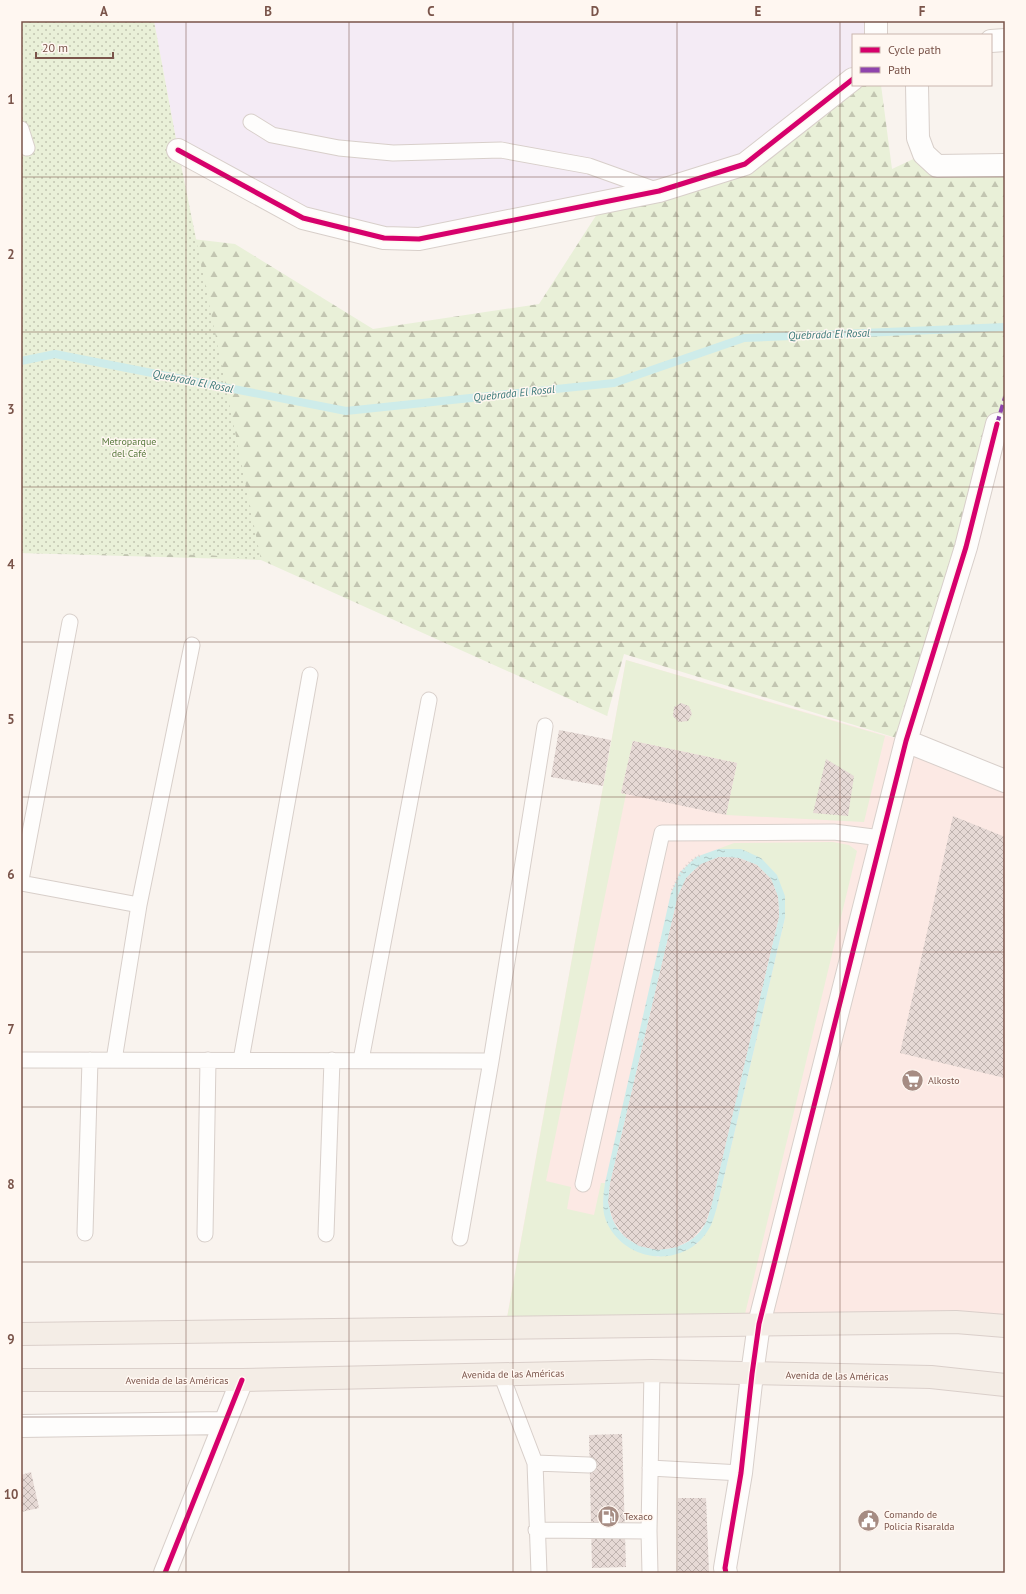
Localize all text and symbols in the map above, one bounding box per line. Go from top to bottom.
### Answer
text: A [100,3,108,20]
text: B [264,3,272,20]
text: C [427,3,435,20]
text: D [591,3,599,20]
text: E [755,3,762,20]
text: F [919,3,926,20]
scale bar [36,34,113,60]
legend [852,34,992,86]
text: 20 m [42,40,68,55]
text: Cycle path [888,42,941,57]
text: Path [888,62,911,77]
text: 1 [7,91,15,108]
text: 2 [7,246,15,263]
water label: Quebrada El Rosal [788,326,870,342]
water label: Quebrada El Rosal [151,366,235,396]
water label: Quebrada El Rosal [473,382,555,404]
text: 3 [7,401,15,418]
park label: Metroparque del Café [102,435,156,460]
text: 4 [7,556,15,573]
text: 5 [7,711,15,728]
text: 6 [7,866,15,883]
text: 7 [7,1021,15,1038]
supermarket icon: Alkosto [900,1067,926,1093]
place label: Alkosto [928,1074,960,1087]
text: 8 [7,1176,15,1193]
text: 9 [7,1331,15,1348]
street label: Avenida de las Américas [461,1367,565,1381]
street label: Avenida de las Américas [785,1369,889,1383]
street label: Avenida de las Américas [126,1374,228,1387]
text: 10 [4,1486,18,1503]
fuel station icon: Texaco [595,1503,621,1529]
public building icon: Comando de Policia Risaralda [856,1507,882,1533]
place label: Comando de Policia Risaralda [884,1508,954,1533]
place label: Texaco [624,1510,653,1523]

